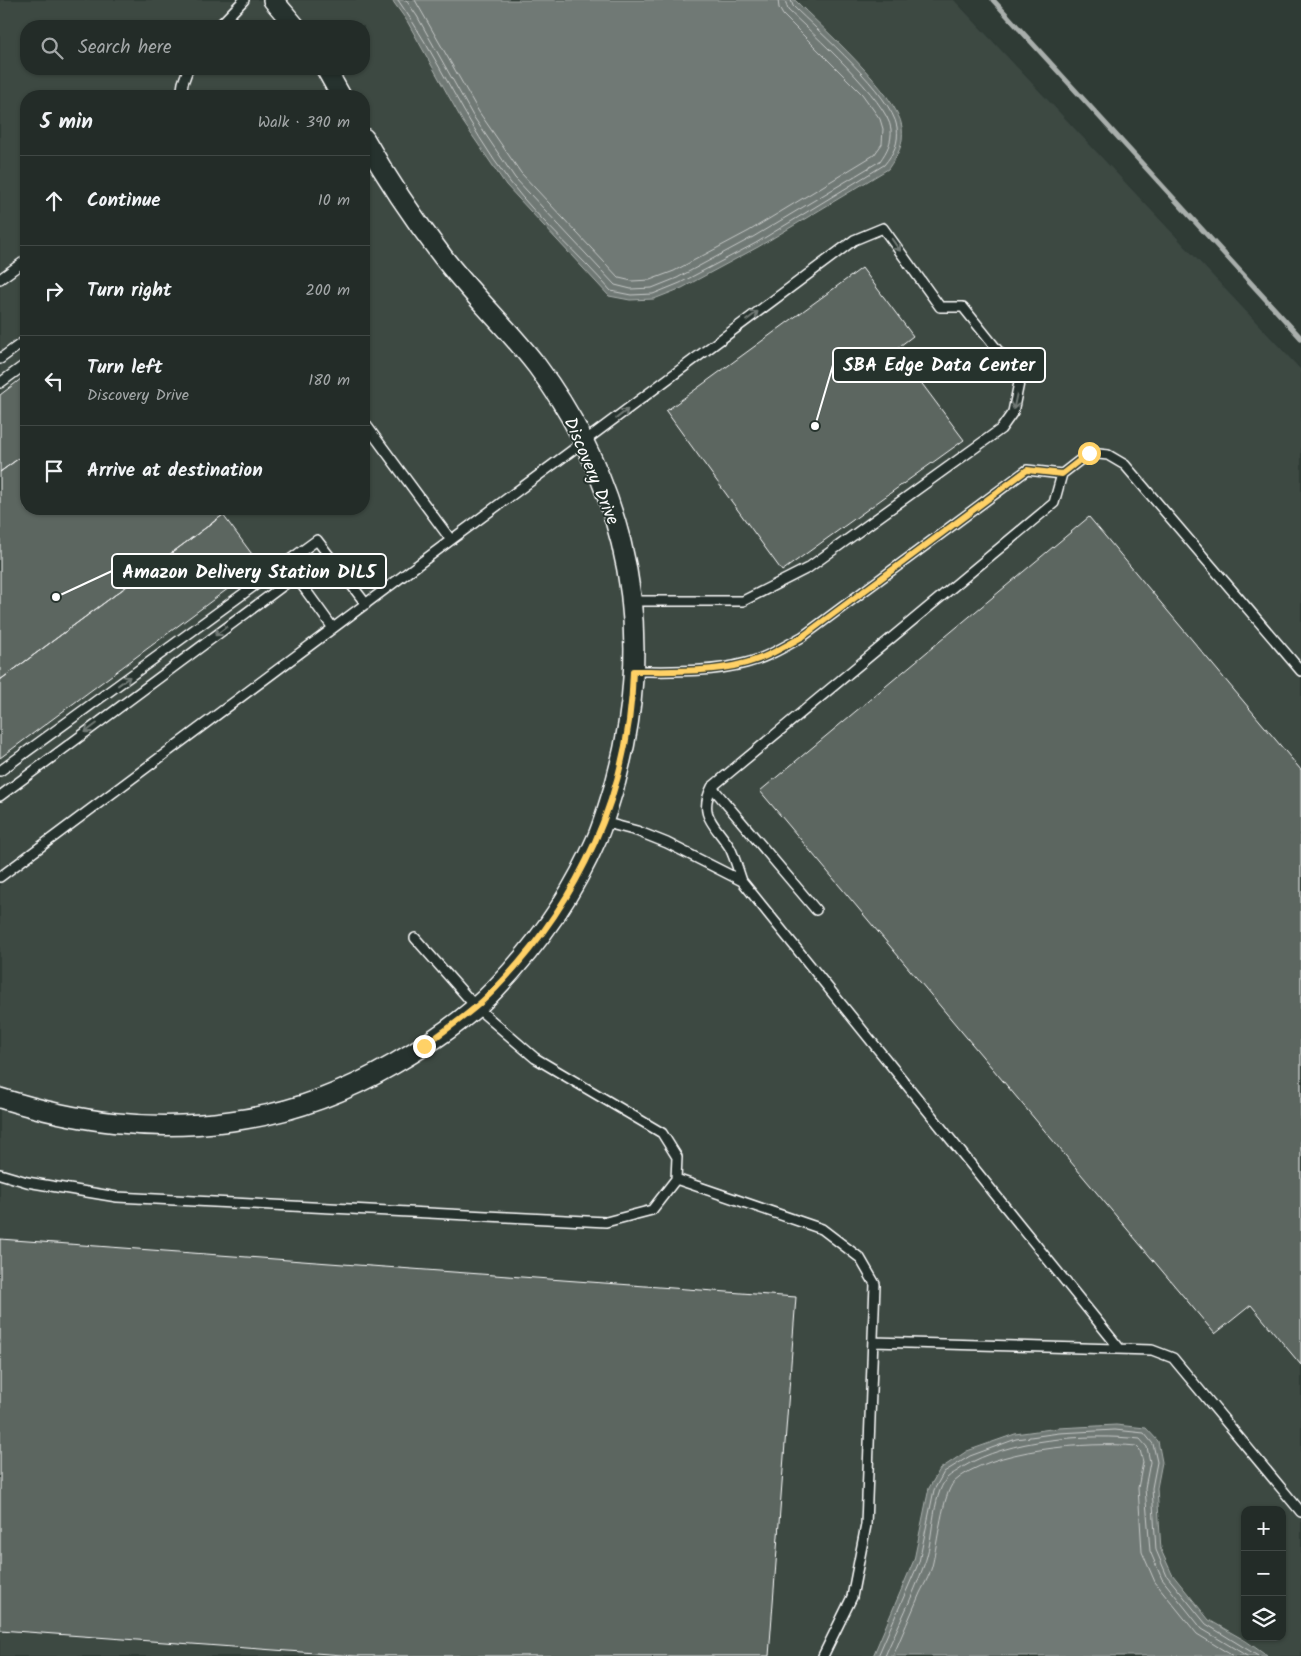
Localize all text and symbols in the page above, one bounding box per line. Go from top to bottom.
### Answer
search box [20,20,370,75]
text: Search here [78,33,172,63]
icon: search [38,34,66,62]
text: 5 min [40,106,93,139]
text: Walk · 390 m [258,110,350,135]
text: Continue [87,186,160,216]
icon: ahead [40,187,68,215]
text: 10 m [318,188,350,213]
one-way arrow [890,237,901,251]
text: Turn right [87,276,172,306]
icon: right [40,277,68,305]
text: 200 m [306,278,350,303]
one-way arrow [745,311,759,321]
callout: SBA Edge Data Center [833,348,1045,382]
text: SBA Edge Data Center [843,351,1036,381]
text: Turn left [87,353,162,383]
icon: left [40,367,68,395]
text: 180 m [308,368,350,393]
text: Discovery Drive [87,383,189,408]
one-way arrow [1010,393,1019,409]
one-way arrow [615,408,628,419]
street label: Discovery Drive [555,413,626,530]
route start [1078,442,1101,465]
text: Arrive at destination [87,456,263,486]
icon: arrive [40,457,68,485]
callout: Amazon Delivery Station DIL5 [112,554,386,588]
text: Amazon Delivery Station DIL5 [122,558,377,588]
one-way arrow [214,626,228,636]
one-way arrow [117,676,131,686]
one-way arrow [84,723,98,733]
route end [413,1035,436,1058]
map controls [1241,1506,1286,1641]
button: + [1241,1506,1286,1551]
button: − [1241,1551,1286,1596]
button: layers [1241,1596,1286,1641]

